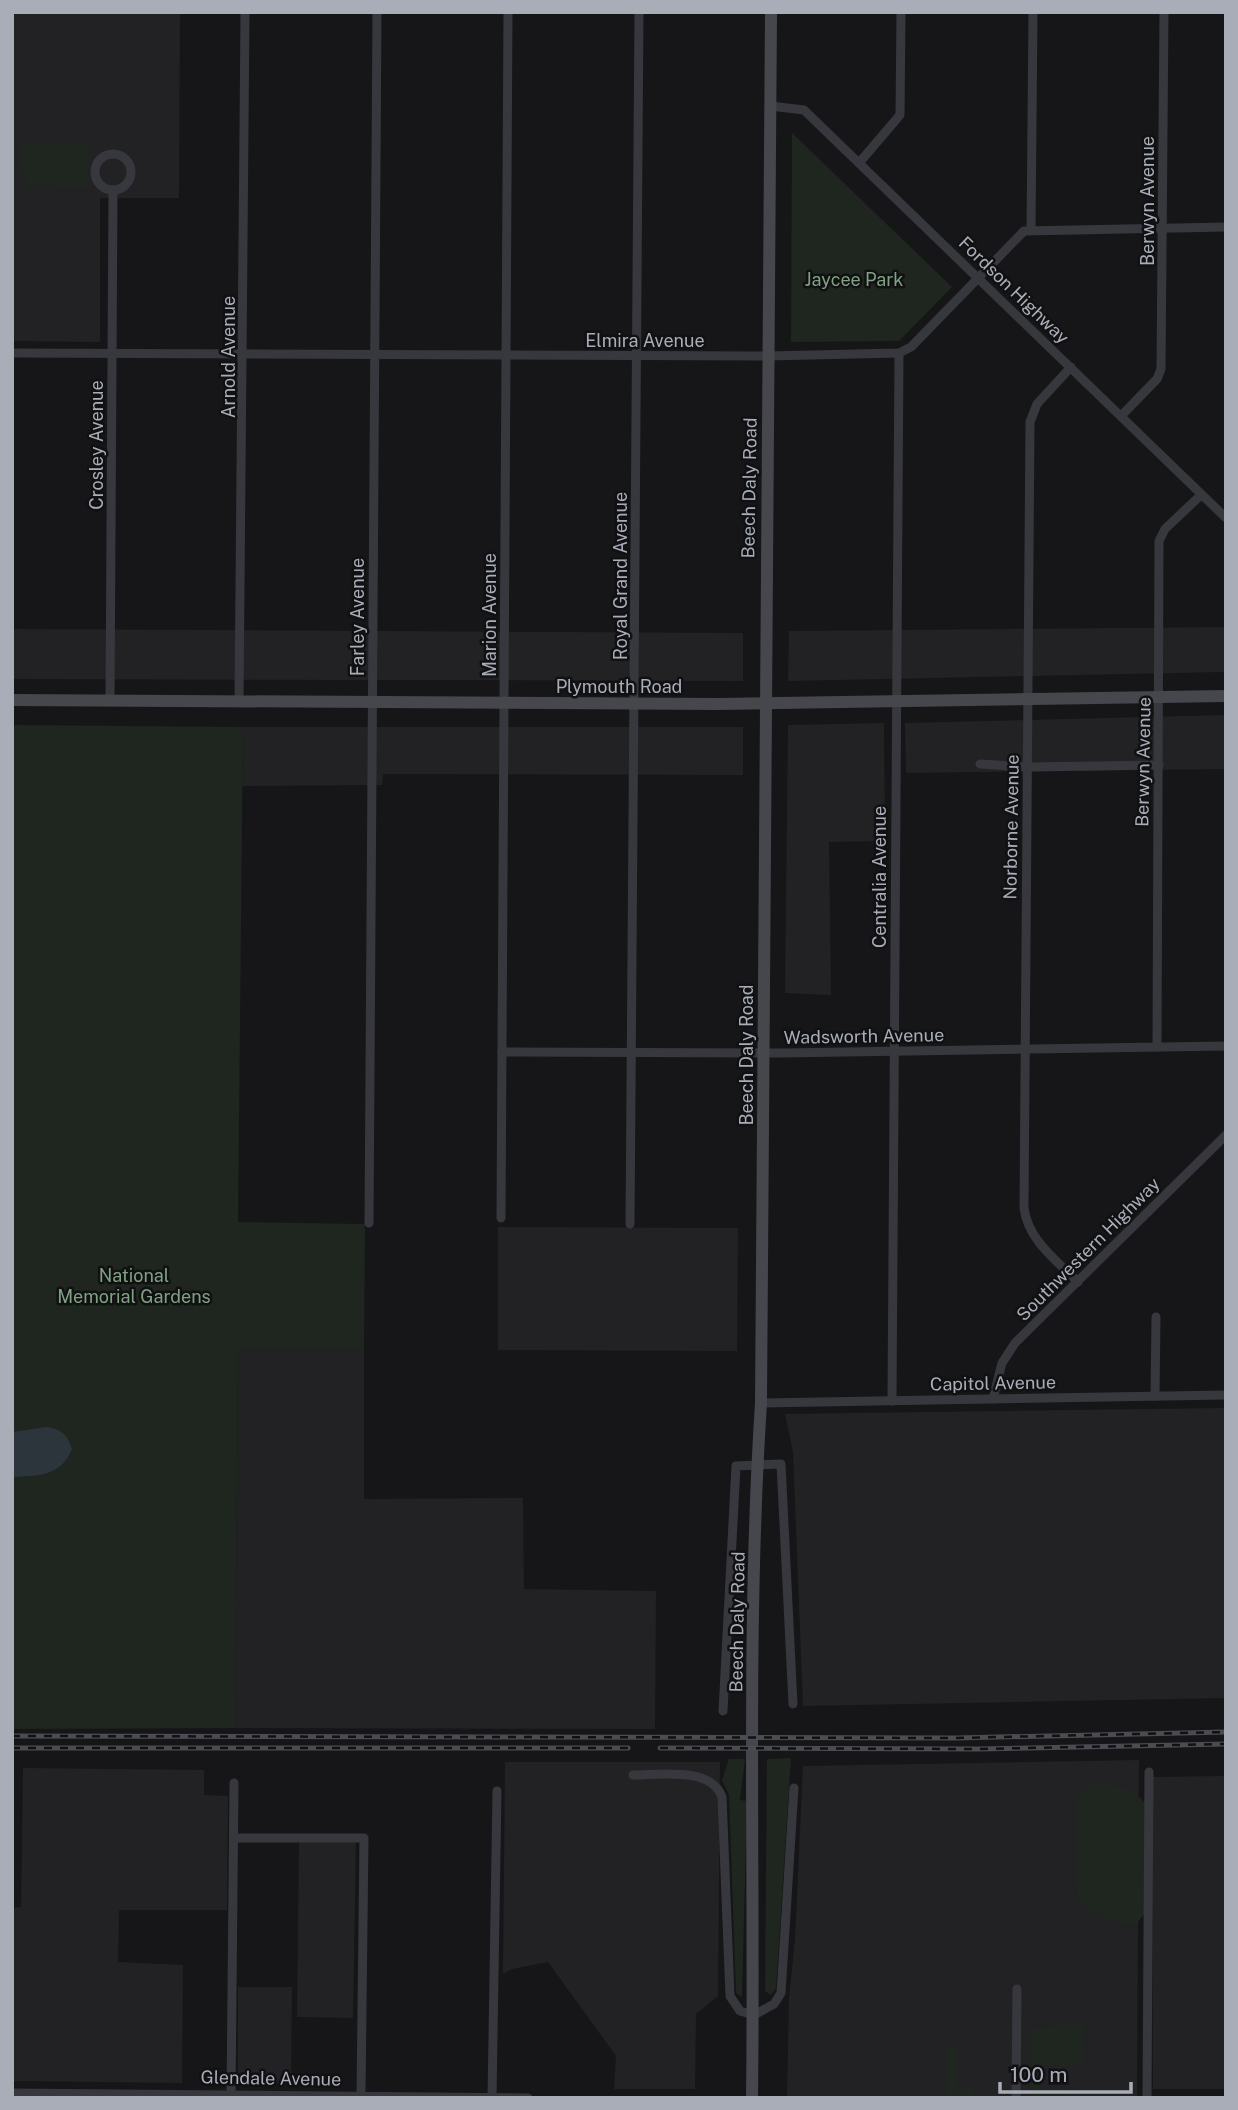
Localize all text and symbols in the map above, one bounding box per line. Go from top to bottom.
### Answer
street label: Berwyn Avenue [1137,136,1158,266]
street label: Fordson Highway [955,232,1074,348]
park label: Jaycee Park [805,269,903,290]
street label: Arnold Avenue [218,296,239,418]
street label: Elmira Avenue [585,330,705,351]
street label: Crosley Avenue [86,380,107,510]
street label: Beech Daly Road [737,417,761,559]
street label: Royal Grand Avenue [610,492,631,660]
street label: Marion Avenue [479,553,500,677]
street label: Farley Avenue [347,558,368,676]
street label: Plymouth Road [556,676,682,697]
street label: Berwyn Avenue [1131,697,1155,827]
street label: Norborne Avenue [999,754,1023,900]
street label: Centralia Avenue [869,806,890,948]
street label: Beech Daly Road [736,984,757,1126]
street label: Wadsworth Avenue [784,1024,944,1048]
street label: Southwestern Highway [1012,1173,1164,1325]
park label: National Memorial Gardens [57,1265,211,1307]
street label: Capitol Avenue [930,1371,1056,1395]
street label: Beech Daly Road [725,1551,749,1693]
scale bar [1000,2050,1131,2094]
text: 100 m [1010,2062,1067,2087]
street label: Glendale Avenue [200,2066,342,2090]

